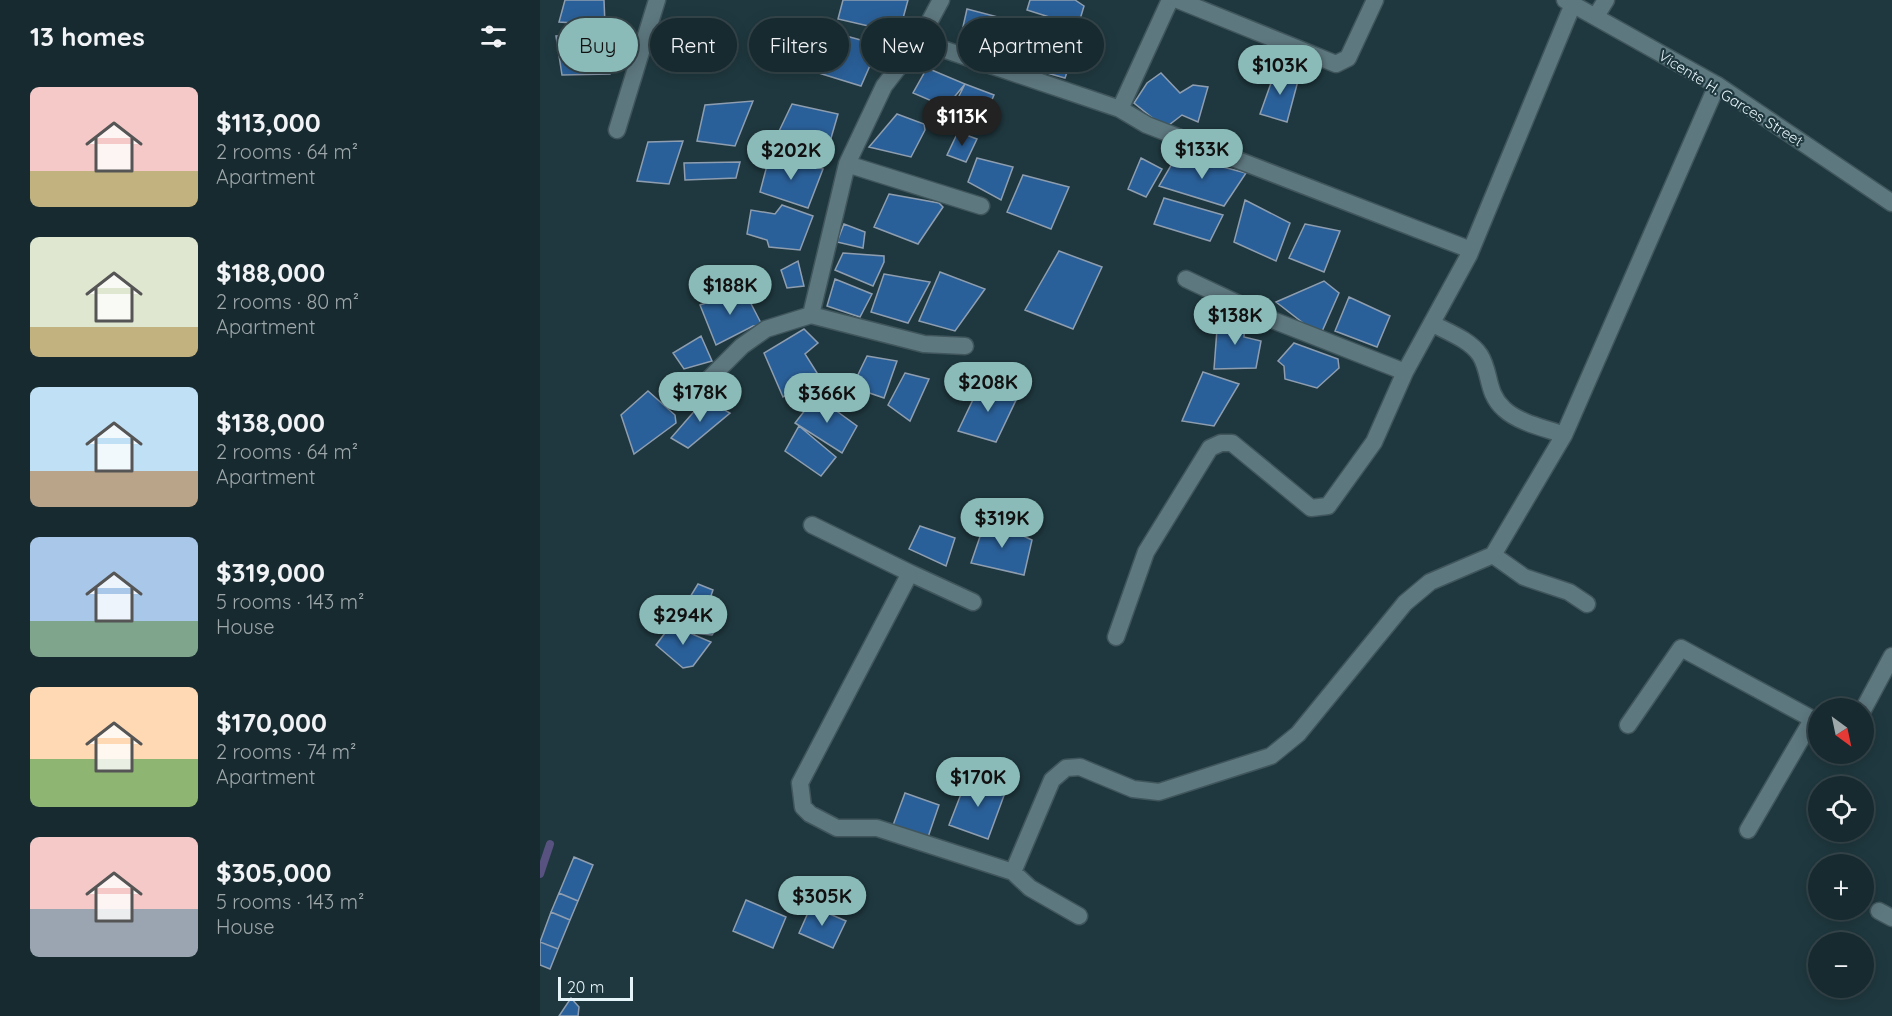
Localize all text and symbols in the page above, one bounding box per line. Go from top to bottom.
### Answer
chip: Buy [558,18,638,72]
chip: Rent [650,18,737,72]
chip: Filters [749,18,849,72]
chip: New [861,18,946,72]
chip: Apartment [958,18,1104,72]
text: 13 homes [30,20,145,53]
icon: filters [477,20,510,53]
pin: $103K [1238,45,1322,96]
street label: Vicente H. Garces Street [1655,46,1807,150]
text: $103K [1252,52,1308,77]
pin: $113K [920,96,1004,147]
text: $113K [936,103,988,128]
text: $113,000 [216,106,321,139]
icon: home [78,111,150,183]
pin: $133K [1160,129,1244,180]
pin: $202K [749,130,833,181]
text: $133K [1175,136,1229,161]
text: $202K [761,137,821,162]
text: 2 rooms · 64 m² [216,139,358,164]
text: Apartment [216,164,316,189]
text: $188,000 [216,256,325,289]
icon: home [78,261,150,333]
pin: $188K [688,265,772,316]
text: $188K [703,272,757,297]
text: 2 rooms · 80 m² [216,289,359,314]
pin: $138K [1193,295,1277,346]
text: $138K [1208,302,1262,327]
text: Apartment [216,314,316,339]
pin: $208K [946,362,1030,413]
text: $208K [958,369,1018,394]
pin: $178K [658,372,742,423]
pin: $366K [785,373,869,424]
text: $178K [673,379,727,404]
text: $366K [798,380,856,405]
text: $138,000 [216,406,325,439]
icon: home [78,411,150,483]
text: 2 rooms · 64 m² [216,439,358,464]
text: Apartment [216,464,316,489]
pin: $319K [960,498,1044,549]
text: $319K [975,505,1029,530]
text: $319,000 [216,556,325,589]
icon: home [78,561,150,633]
text: 5 rooms · 143 m² [216,589,364,614]
pin: $294K [641,595,725,646]
text: $294K [653,602,713,627]
text: House [216,614,275,639]
north arrow [1808,698,1874,764]
map controls [1808,698,1874,998]
text: $170,000 [216,706,327,739]
icon: home [78,711,150,783]
text: 2 rooms · 74 m² [216,739,356,764]
pin: $170K [936,757,1020,808]
text: Apartment [216,764,316,789]
text: $170K [950,764,1006,789]
button: locate [1808,776,1874,842]
button: + [1808,854,1874,920]
text: $305,000 [216,856,331,889]
icon: home [78,861,150,933]
pin: $305K [780,876,864,927]
text: $305K [792,883,852,908]
text: 5 rooms · 143 m² [216,889,364,914]
text: House [216,914,275,939]
button: − [1808,932,1874,998]
scale bar [558,974,633,1002]
text: 20 m [567,977,604,997]

